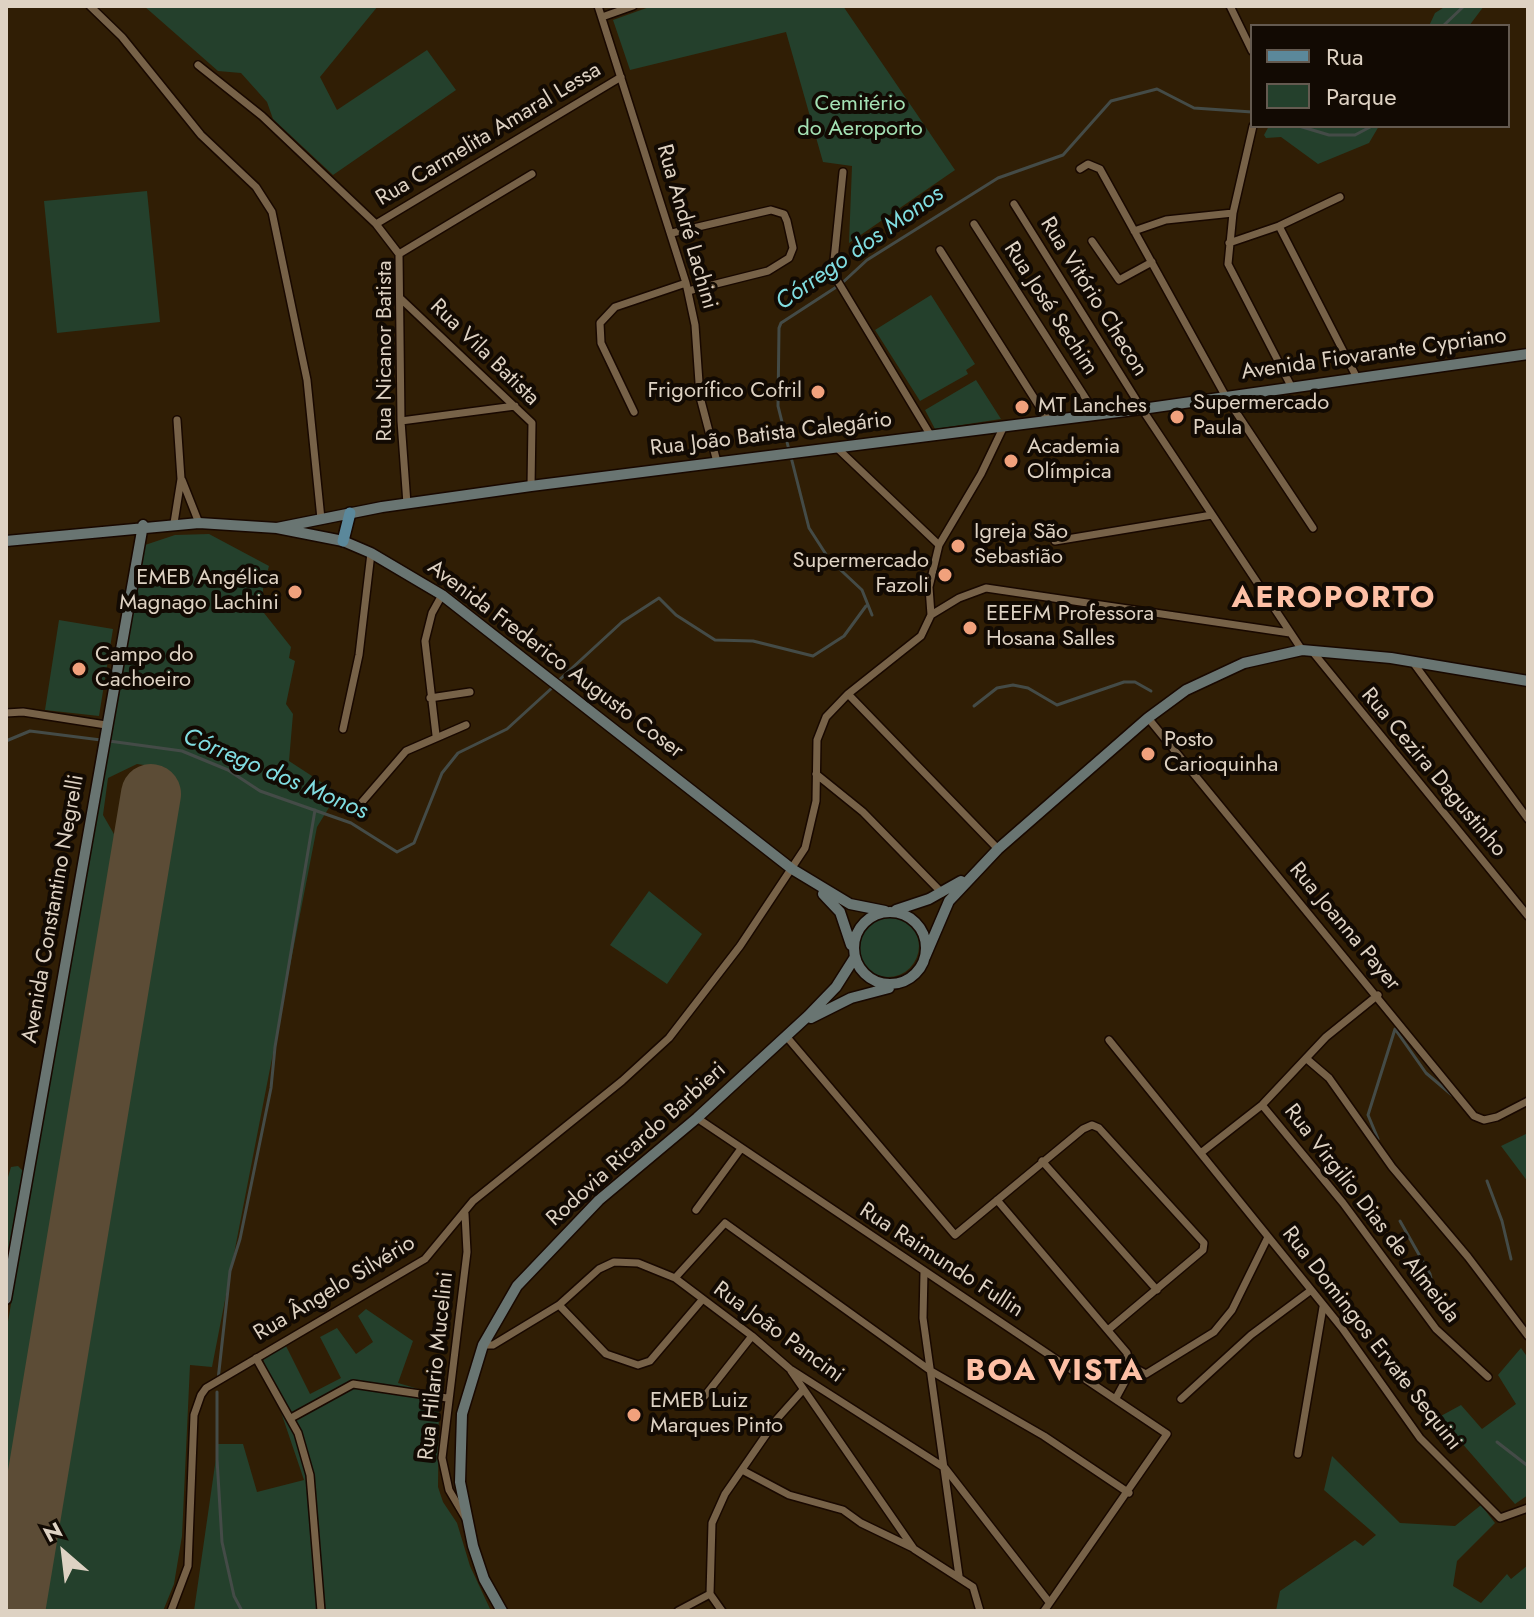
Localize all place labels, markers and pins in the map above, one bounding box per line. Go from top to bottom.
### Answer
place label: Frigorífico Cofril [648,379,802,405]
marker: Frigorífico Cofril [809,383,827,401]
place label: Supermercado Paula [1193,391,1329,442]
place label: MT Lanches [1038,394,1147,420]
marker: MT Lanches [1013,398,1031,416]
marker: Supermercado Paula [1168,408,1186,426]
place label: Academia Olímpica [1027,435,1120,486]
marker: Academia Olímpica [1002,452,1020,470]
place label: Igreja São Sebastião [974,520,1068,572]
marker: Igreja São Sebastião [949,537,967,555]
place label: Supermercado Fazoli [793,549,929,600]
place label: EMEB Angélica Magnago Lachini [119,566,279,618]
marker: Supermercado Fazoli [936,566,954,584]
marker: EMEB Angélica Magnago Lachini [286,583,304,601]
place label: EEEFM Professora Hosana Salles [986,602,1154,654]
marker: EEEFM Professora Hosana Salles [961,619,979,637]
place label: Campo do Cachoeiro [95,643,194,694]
marker: Campo do Cachoeiro [70,660,88,678]
place label: Posto Carioquinha [1164,728,1278,780]
marker: Posto Carioquinha [1139,745,1157,763]
place label: EMEB Luiz Marques Pinto [650,1389,783,1440]
marker: EMEB Luiz Marques Pinto [625,1406,643,1424]

